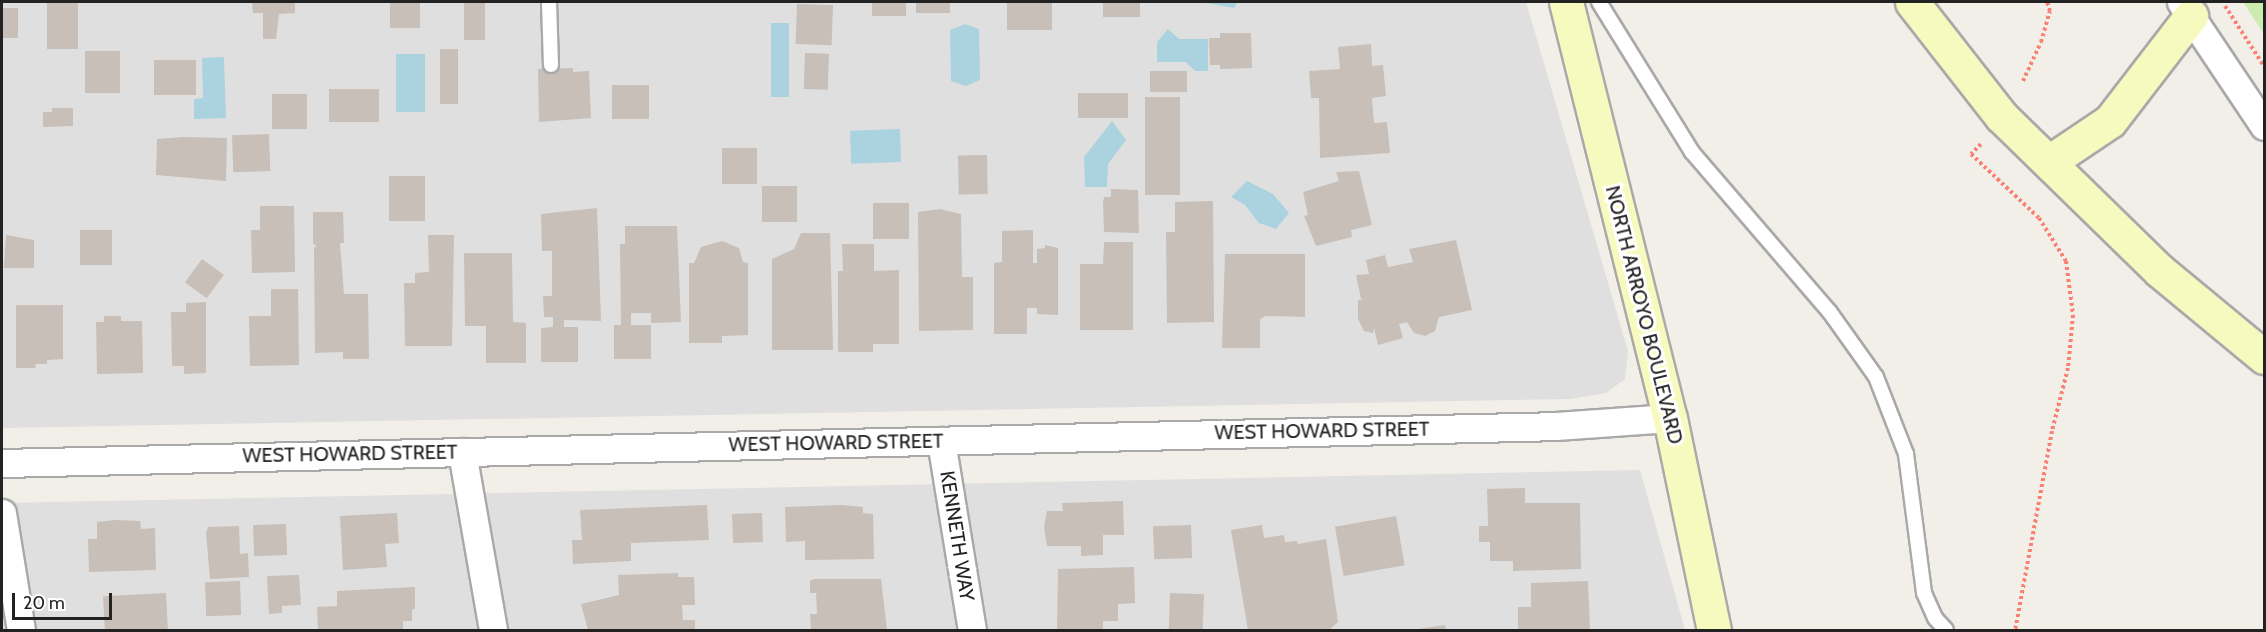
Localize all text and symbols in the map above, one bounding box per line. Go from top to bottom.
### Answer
street label: NORTH ARROYO BOULEVARD [1600,183,1688,447]
street label: WEST HOWARD STREET [1214,417,1430,445]
street label: WEST HOWARD STREET [728,429,944,457]
street label: WEST HOWARD STREET [242,440,458,468]
street label: KENNETH WAY [935,469,979,603]
scale bar [15,581,116,619]
text: 20 m [23,592,65,614]

